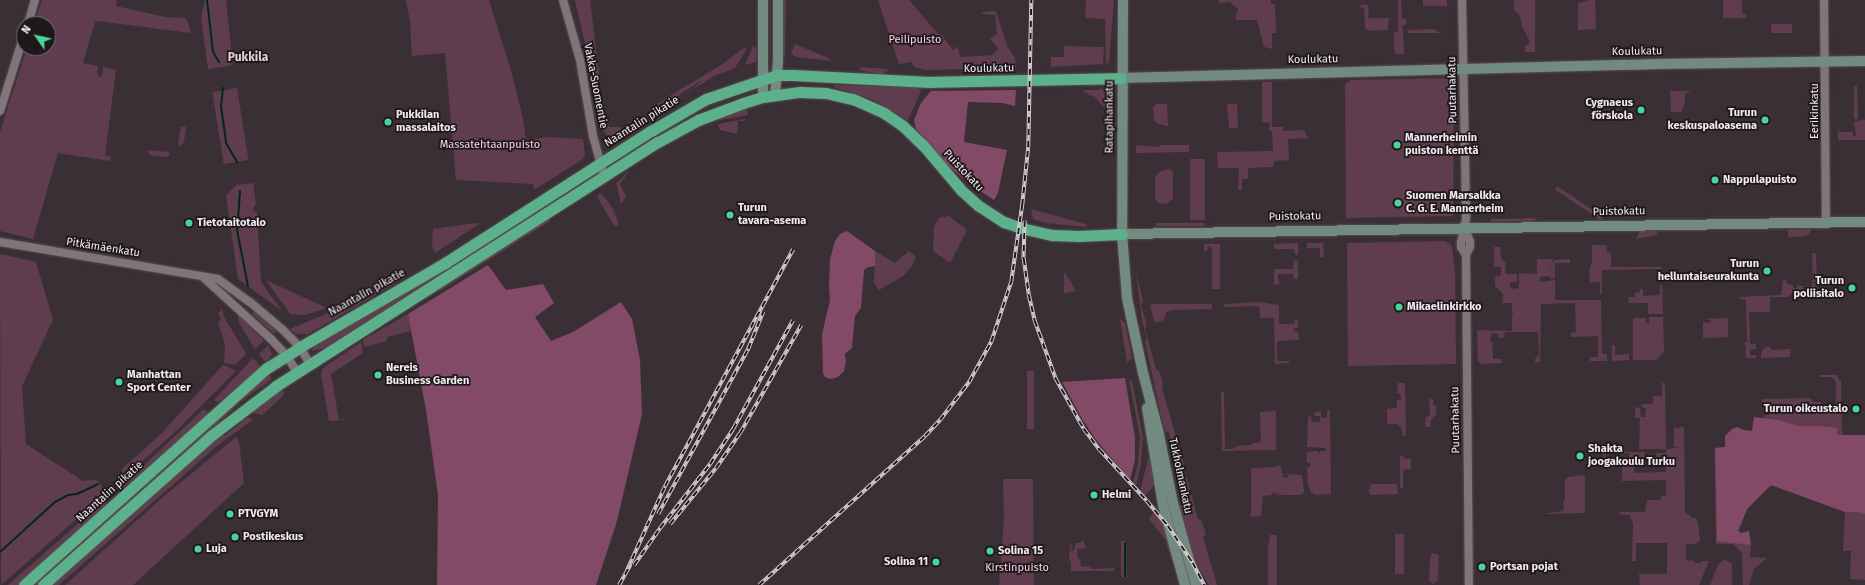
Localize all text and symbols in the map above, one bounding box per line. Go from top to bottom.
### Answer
north arrow [16,16,56,56]
text: N [19,23,34,36]
park label: Peilipuisto [889,33,941,47]
street label: Vakka-Suomentie [580,42,610,130]
street label: Koulukatu [1612,45,1662,59]
district label: Pukkila [228,51,268,65]
street label: Koulukatu [1288,53,1338,67]
street label: Puutarhakatu [1446,56,1460,124]
street label: Koulukatu [964,62,1014,76]
street label: Ratapihankatu [1103,81,1117,153]
street label: Eerikinkatu [1808,83,1822,139]
street label: Naantalin pikatie [602,94,682,150]
place label: Cygnaeus förskola [1585,97,1633,123]
marker: Cygnaeus förskola [1636,105,1646,115]
place label: Turun keskuspaloasema [1668,107,1757,133]
place label: Pukkilan massalaitos [396,109,456,135]
marker: Turun keskuspaloasema [1760,115,1770,125]
marker: Pukkilan massalaitos [383,117,393,127]
place label: Mannerheimin puiston kenttä [1405,132,1478,158]
park label: Massatehtaanpuisto [440,138,540,152]
marker: Mannerheimin puiston kenttä [1392,140,1402,150]
street label: Puistokatu [940,147,986,195]
place label: Nappulapuisto [1723,173,1797,187]
marker: Nappulapuisto [1710,175,1720,185]
place label: Suomen Marsalkka C. G. E. Mannerheim [1406,190,1504,216]
marker: Suomen Marsalkka C. G. E. Mannerheim [1393,198,1403,208]
place label: Turun tavara-asema [738,202,806,228]
street label: Puistokatu [1592,205,1646,219]
marker: Turun tavara-asema [725,210,735,220]
street label: Puistokatu [1268,210,1322,224]
place label: Tietotaitotalo [197,216,266,230]
marker: Tietotaitotalo [184,218,194,228]
street label: Pitkämäenkatu [65,236,141,260]
place label: Turun helluntaiseurakunta [1658,258,1759,284]
marker: Turun helluntaiseurakunta [1762,266,1772,276]
street label: Naantalin pikatie [326,267,408,319]
place label: Turun poliisitalo [1793,275,1844,301]
marker: Turun poliisitalo [1847,283,1857,293]
place label: Mikaelinkirkko [1407,300,1481,314]
marker: Mikaelinkirkko [1394,302,1404,312]
place label: Nereis Business Garden [386,362,469,388]
place label: Manhattan Sport Center [127,369,191,395]
marker: Nereis Business Garden [373,370,383,380]
marker: Manhattan Sport Center [114,377,124,387]
street label: Puutarhakatu [1449,386,1463,454]
place label: Turun oikeustalo [1764,402,1848,416]
marker: Turun oikeustalo [1851,404,1861,414]
street label: Tukholmankatu [1166,437,1194,515]
place label: Shakta joogakoulu Turku [1588,443,1675,469]
marker: Shakta joogakoulu Turku [1575,451,1585,461]
street label: Naantalin pikatie [74,458,146,526]
place label: Helmi [1102,488,1131,502]
marker: Helmi [1089,490,1099,500]
place label: PTVGYM [238,507,278,521]
marker: PTVGYM [225,509,235,519]
place label: Postikeskus [243,530,303,544]
marker: Postikeskus [230,532,240,542]
place label: Luja [206,542,227,556]
marker: Luja [193,544,203,554]
place label: Solina 15 [998,544,1043,558]
marker: Solina 15 [985,546,995,556]
place label: Solina 11 [884,555,928,569]
marker: Solina 11 [931,557,941,567]
place label: Portsan pojat [1490,560,1558,574]
park label: Kirstinpuisto [985,561,1049,575]
marker: Portsan pojat [1477,562,1487,572]

